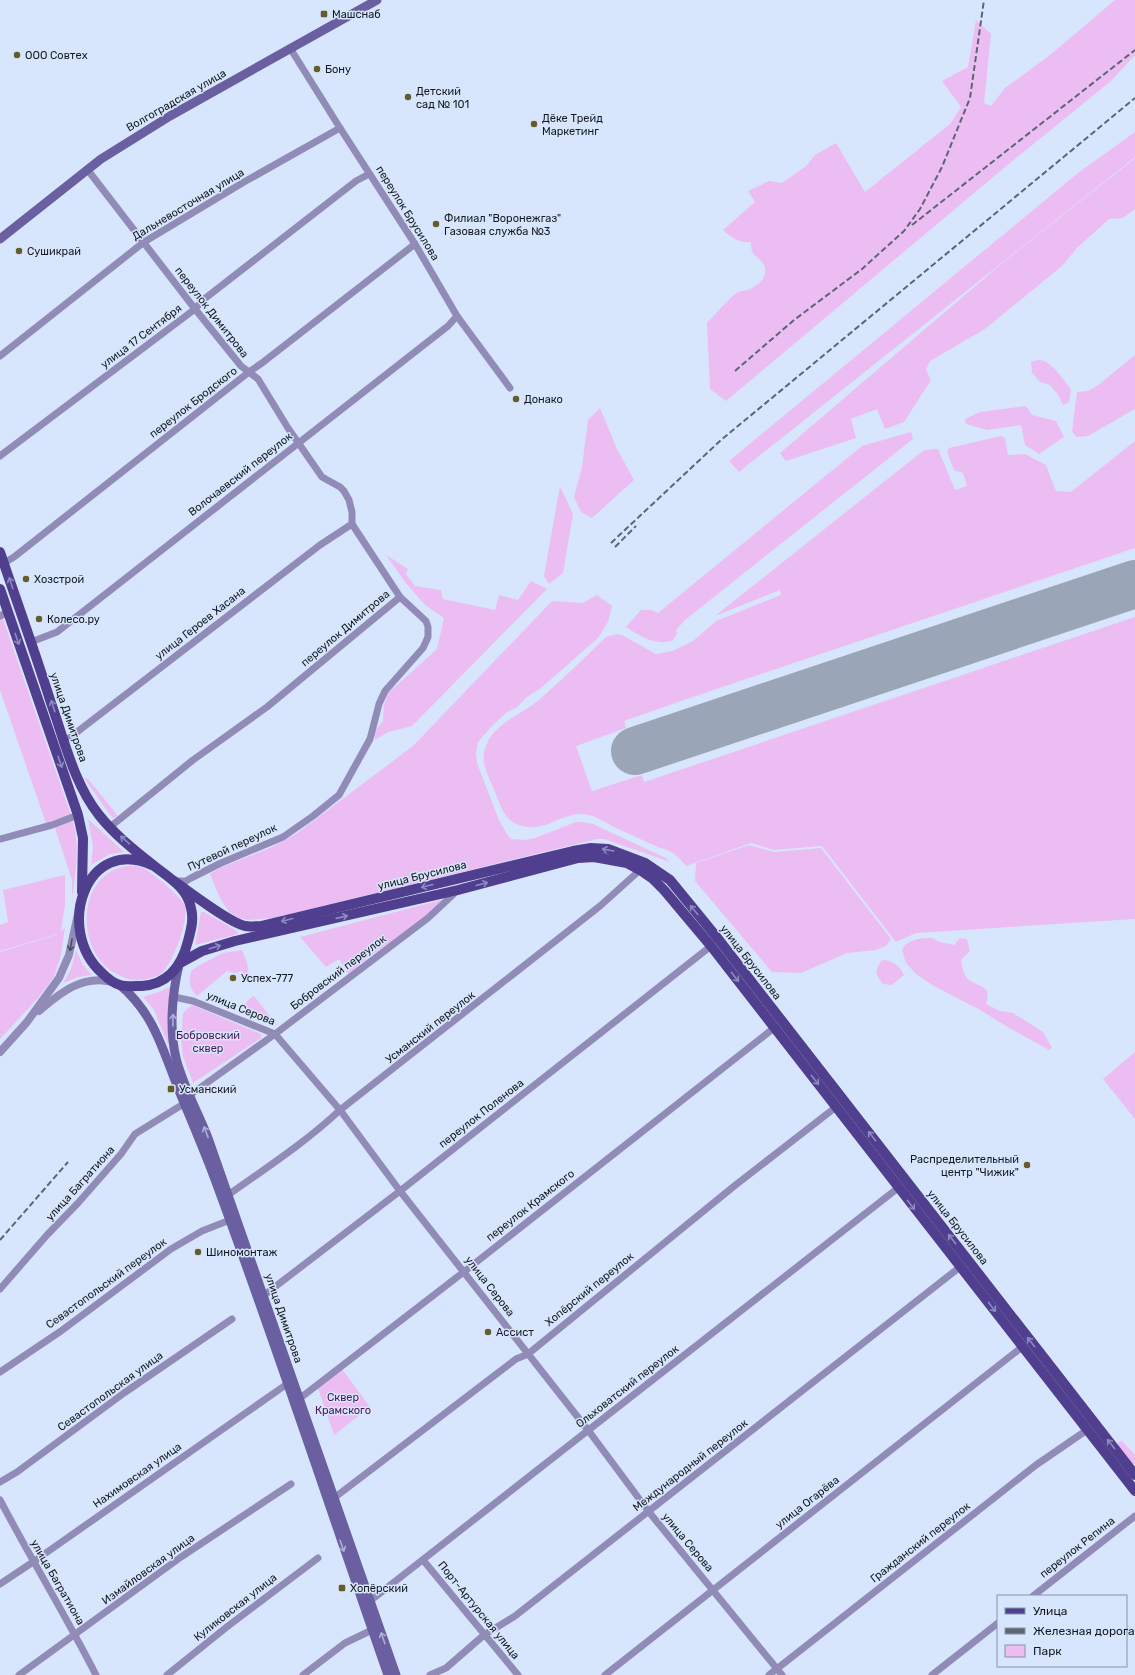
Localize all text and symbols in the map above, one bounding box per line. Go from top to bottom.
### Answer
place label: Машснаб [332,8,381,21]
marker: Машснаб [319,9,329,19]
place label: ООО Совтех [25,49,88,62]
marker: ООО Совтех [12,50,22,60]
place label: Бону [325,63,351,76]
marker: Бону [312,64,322,74]
street label: Волгоградская улица [124,67,229,134]
place label: Детский сад № 101 [416,85,469,111]
marker: Детский сад № 101 [403,92,413,102]
place label: Дёке Трейд Маркетинг [542,112,603,138]
marker: Дёке Трейд Маркетинг [529,119,539,129]
street label: переулок Брусилова [373,164,442,263]
street label: Дальневосточная улица [130,166,247,243]
place label: Филиал "Воронежгаз" Газовая служба №3 [444,212,561,238]
marker: Филиал "Воронежгаз" Газовая служба №3 [431,219,441,229]
place label: Сушикрай [27,245,81,258]
marker: Сушикрай [14,246,24,256]
street label: переулок Димитрова [172,264,251,360]
street label: улица 17 Сентября [98,302,184,371]
street label: переулок Бродского [147,364,240,441]
place label: Донако [524,393,563,406]
marker: Донако [511,394,521,404]
street label: Волочаевский переулок [186,430,295,519]
place label: Хозстрой [34,573,84,586]
marker: Хозстрой [21,574,31,584]
one-way arrow [6,578,14,590]
street label: улица Героев Хасана [153,584,248,663]
street label: переулок Димитрова [298,588,392,669]
place label: Колесо.ру [47,613,100,626]
marker: Колесо.ру [34,614,44,624]
one-way arrow [14,633,21,646]
street label: улица Димитрова [47,671,90,764]
one-way arrow [48,701,56,713]
one-way arrow [56,756,64,768]
street label: Путевой переулок [186,821,279,874]
one-way arrow [119,836,130,845]
one-way arrow [602,846,615,854]
street label: улица Брусилова [376,858,468,893]
one-way arrow [475,880,488,887]
one-way arrow [421,883,434,890]
one-way arrow [689,904,698,915]
one-way arrow [335,912,348,920]
one-way arrow [281,916,294,924]
street label: улица Брусилова [717,922,784,1002]
street label: Бобровский переулок [288,932,389,1013]
one-way arrow [66,938,74,951]
one-way arrow [209,943,222,950]
place label: Успех-777 [241,972,293,985]
one-way arrow [730,972,739,983]
marker: Успех-777 [228,973,238,983]
street label: Усманский переулок [383,988,478,1066]
street label: улица Серова [205,989,277,1028]
one-way arrow [169,1014,177,1027]
park label: Бобровский сквер [176,1029,240,1055]
one-way arrow [810,1074,819,1085]
street label: переулок Поленова [436,1076,526,1151]
place label: Усманский [179,1083,236,1096]
marker: Усманский [166,1084,176,1094]
one-way arrow [201,1127,209,1139]
one-way arrow [868,1131,876,1142]
street label: улица Багратиона [43,1143,117,1223]
place label: Распределительный центр "Чижик" [910,1153,1019,1179]
marker: Распределительный центр "Чижик" [1022,1160,1032,1170]
street label: переулок Крамского [484,1167,577,1244]
street label: улица Брусилова [924,1187,991,1267]
one-way arrow [907,1199,916,1210]
one-way arrow [947,1234,956,1245]
street label: Севастопольский переулок [43,1235,169,1332]
place label: Шиномонтаж [206,1246,277,1259]
marker: Шиномонтаж [193,1247,203,1257]
street label: Хопёрский переулок [542,1250,636,1329]
street label: улица Серова [462,1254,517,1319]
street label: улица Димитрова [262,1272,305,1365]
one-way arrow [987,1302,996,1313]
place label: Ассист [496,1326,534,1339]
marker: Ассист [483,1327,493,1337]
one-way arrow [1027,1336,1036,1347]
street label: Ольховатский переулок [573,1342,681,1431]
street label: Севастопольская улица [55,1349,165,1434]
park label: Сквер Крамского [315,1391,371,1417]
street label: Международный переулок [630,1417,750,1514]
one-way arrow [1107,1439,1115,1450]
street label: Нахимовская улица [91,1440,184,1511]
street label: улица Огарёва [773,1473,842,1531]
street label: Гражданский переулок [868,1499,973,1585]
street label: улица Серова [659,1510,716,1574]
street label: переулок Репина [1037,1514,1117,1581]
street label: Измайловская улица [99,1531,197,1607]
street label: улица Багратиона [28,1537,87,1627]
one-way arrow [339,1540,347,1552]
street label: Порт-Артурская улица [435,1559,522,1662]
street label: Куликовская улица [191,1571,279,1644]
place label: Хопёрский [350,1582,408,1595]
marker: Хопёрский [337,1583,347,1593]
legend [997,1595,1127,1667]
text: Улица [1033,1604,1067,1618]
text: Железная дорога [1033,1624,1135,1638]
one-way arrow [378,1633,386,1645]
text: Парк [1033,1644,1062,1658]

